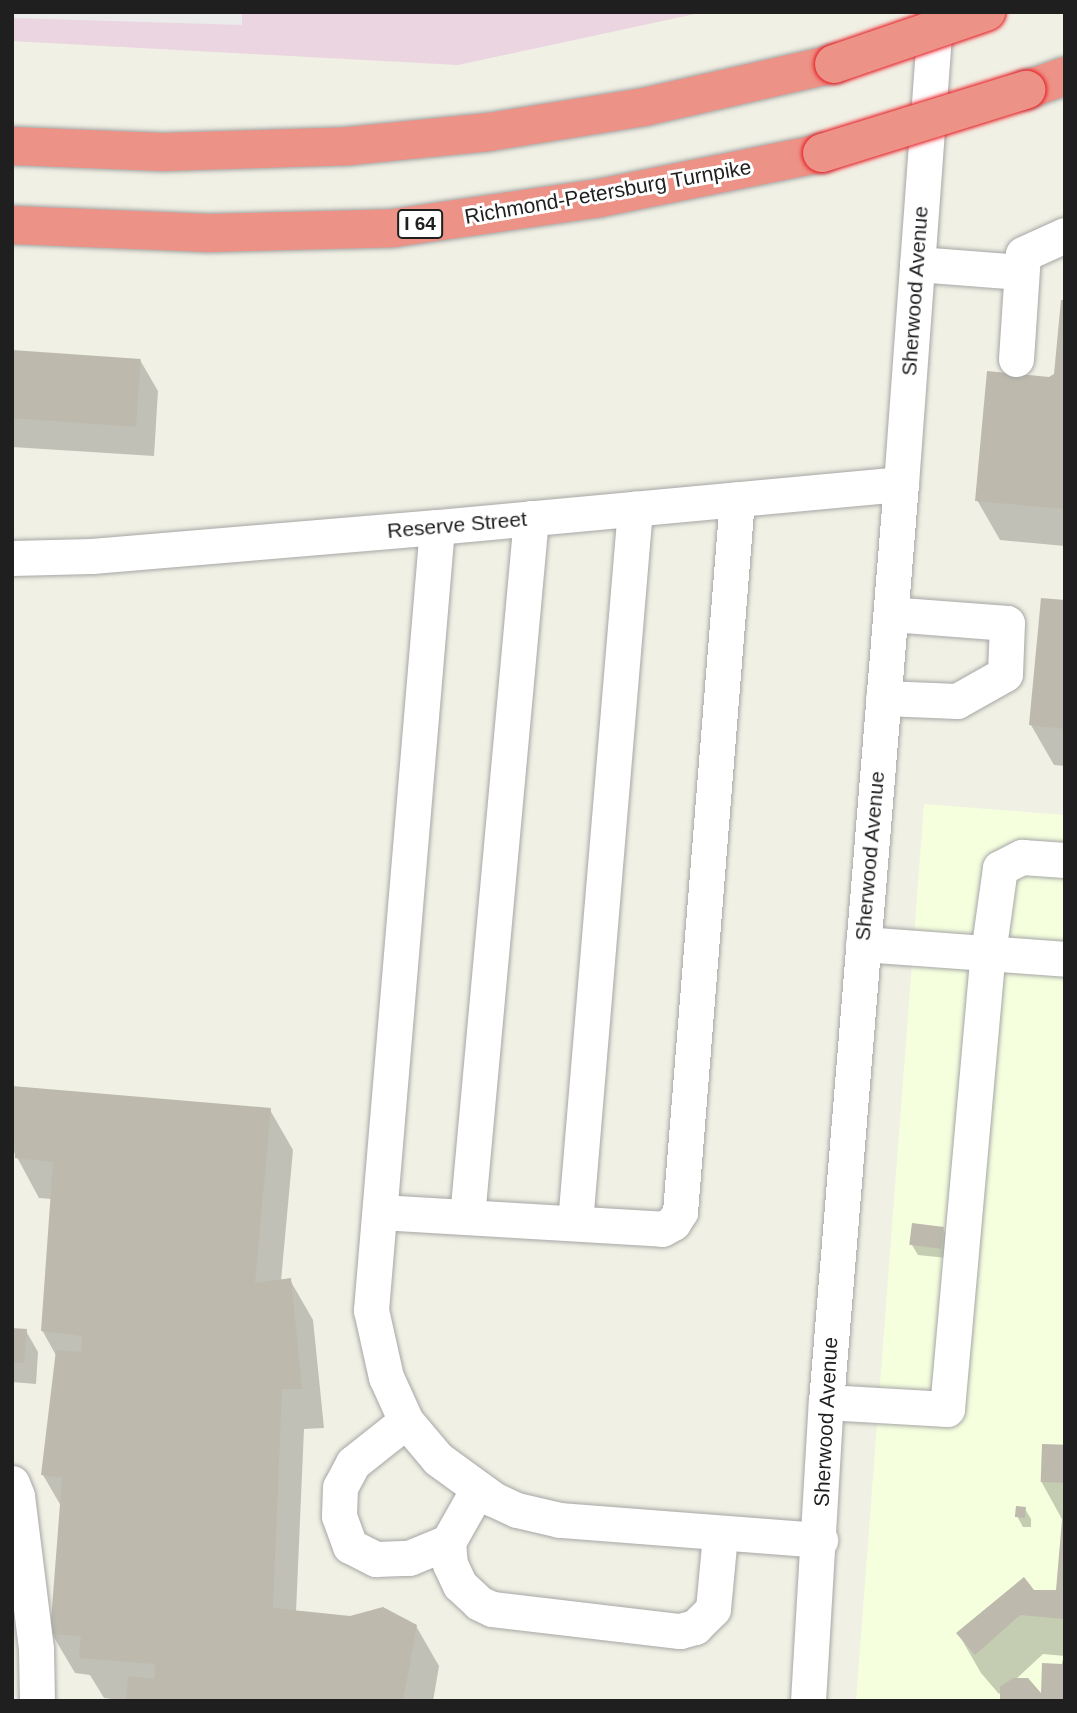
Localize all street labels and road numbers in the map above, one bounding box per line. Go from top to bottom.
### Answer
street label: Richmond-Petersburg Turnpike [463,154,753,230]
street label: Sherwood Avenue [896,205,934,377]
road number: I 64 [396,208,444,240]
street label: Reserve Street [386,506,528,544]
street label: Sherwood Avenue [850,770,890,942]
street label: Sherwood Avenue [809,1336,843,1508]

